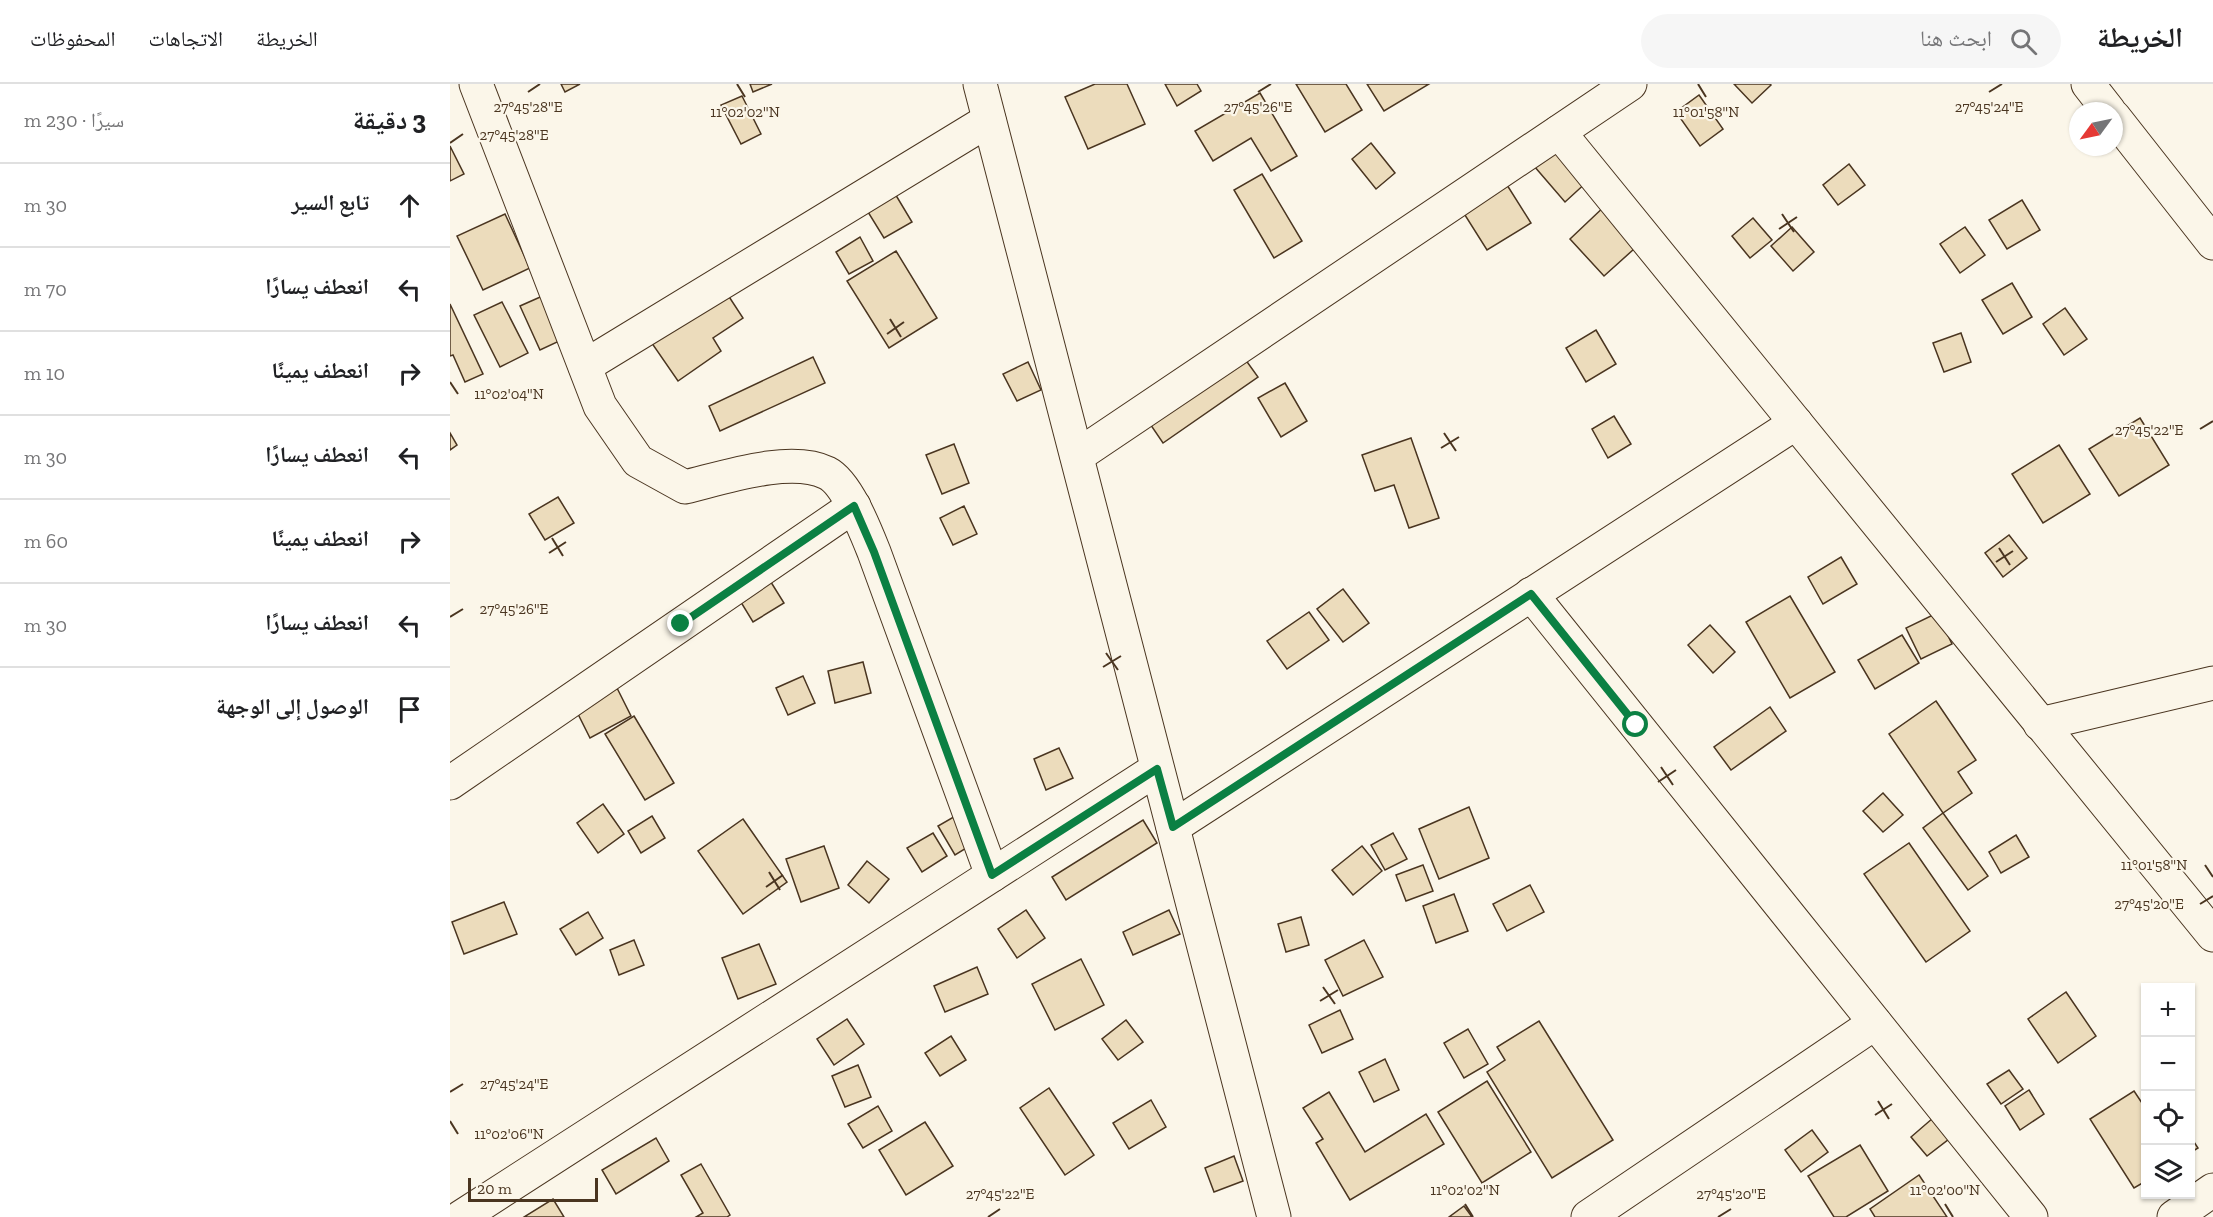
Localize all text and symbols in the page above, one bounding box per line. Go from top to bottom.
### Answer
search box [1641,14,2061,68]
text: الخريطة [2097,21,2183,54]
text: ابحث هنا [1920,25,1992,52]
icon: search [2007,25,2040,58]
text: المحفوظات [30,26,115,51]
text: الاتجاهات [148,26,223,51]
text: الخريطة [256,26,318,51]
text: 27°45'28"E [494,98,563,116]
text: 27°45'26"E [1224,98,1293,116]
text: 27°45'24"E [1955,98,2023,116]
north arrow [2069,102,2123,156]
text: 11°02'02"N [710,103,780,121]
text: 11°01'58"N [1673,103,1739,121]
text: 3 دقيقة [353,104,426,136]
text: سيرًا · 230 m [24,108,124,132]
text: 27°45'28"E [480,126,549,144]
text: تابع السير [291,189,369,216]
icon: ahead [393,189,426,222]
text: 30 m [24,193,67,217]
text: انعطف يسارًا [265,273,369,300]
icon: left [393,273,426,306]
text: 70 m [24,277,67,301]
text: انعطف يمينًا [272,357,369,384]
icon: right [393,357,426,390]
text: 10 m [24,361,65,385]
text: 11°02'04"N [474,385,544,403]
text: 27°45'22"E [2115,421,2183,439]
text: انعطف يسارًا [265,441,369,468]
icon: left [393,441,426,474]
text: 30 m [24,445,67,469]
text: انعطف يمينًا [272,525,369,552]
icon: right [393,525,426,558]
text: 60 m [24,529,68,553]
text: 27°45'26"E [480,600,549,618]
text: انعطف يسارًا [265,609,369,636]
icon: left [393,609,426,642]
route end [667,610,693,636]
text: 30 m [24,613,67,637]
text: الوصول إلى الوجهة [216,693,369,720]
icon: arrive [393,693,426,726]
route start [1622,711,1648,737]
text: 11°01'58"N [2121,856,2187,874]
text: 27°45'20"E [2114,895,2184,913]
map controls [2141,983,2195,1199]
button: + [2141,983,2195,1037]
button: − [2141,1037,2195,1091]
text: 27°45'24"E [480,1075,548,1093]
button: locate [2141,1091,2195,1145]
text: 11°02'06"N [474,1125,544,1143]
button: layers [2141,1145,2195,1199]
scale bar [468,1175,598,1202]
text: 20 m [477,1179,512,1198]
text: 11°02'02"N [1430,1181,1500,1199]
text: 11°02'00"N [1910,1181,1980,1199]
text: 27°45'22"E [966,1185,1034,1203]
text: 27°45'20"E [1696,1185,1766,1203]

